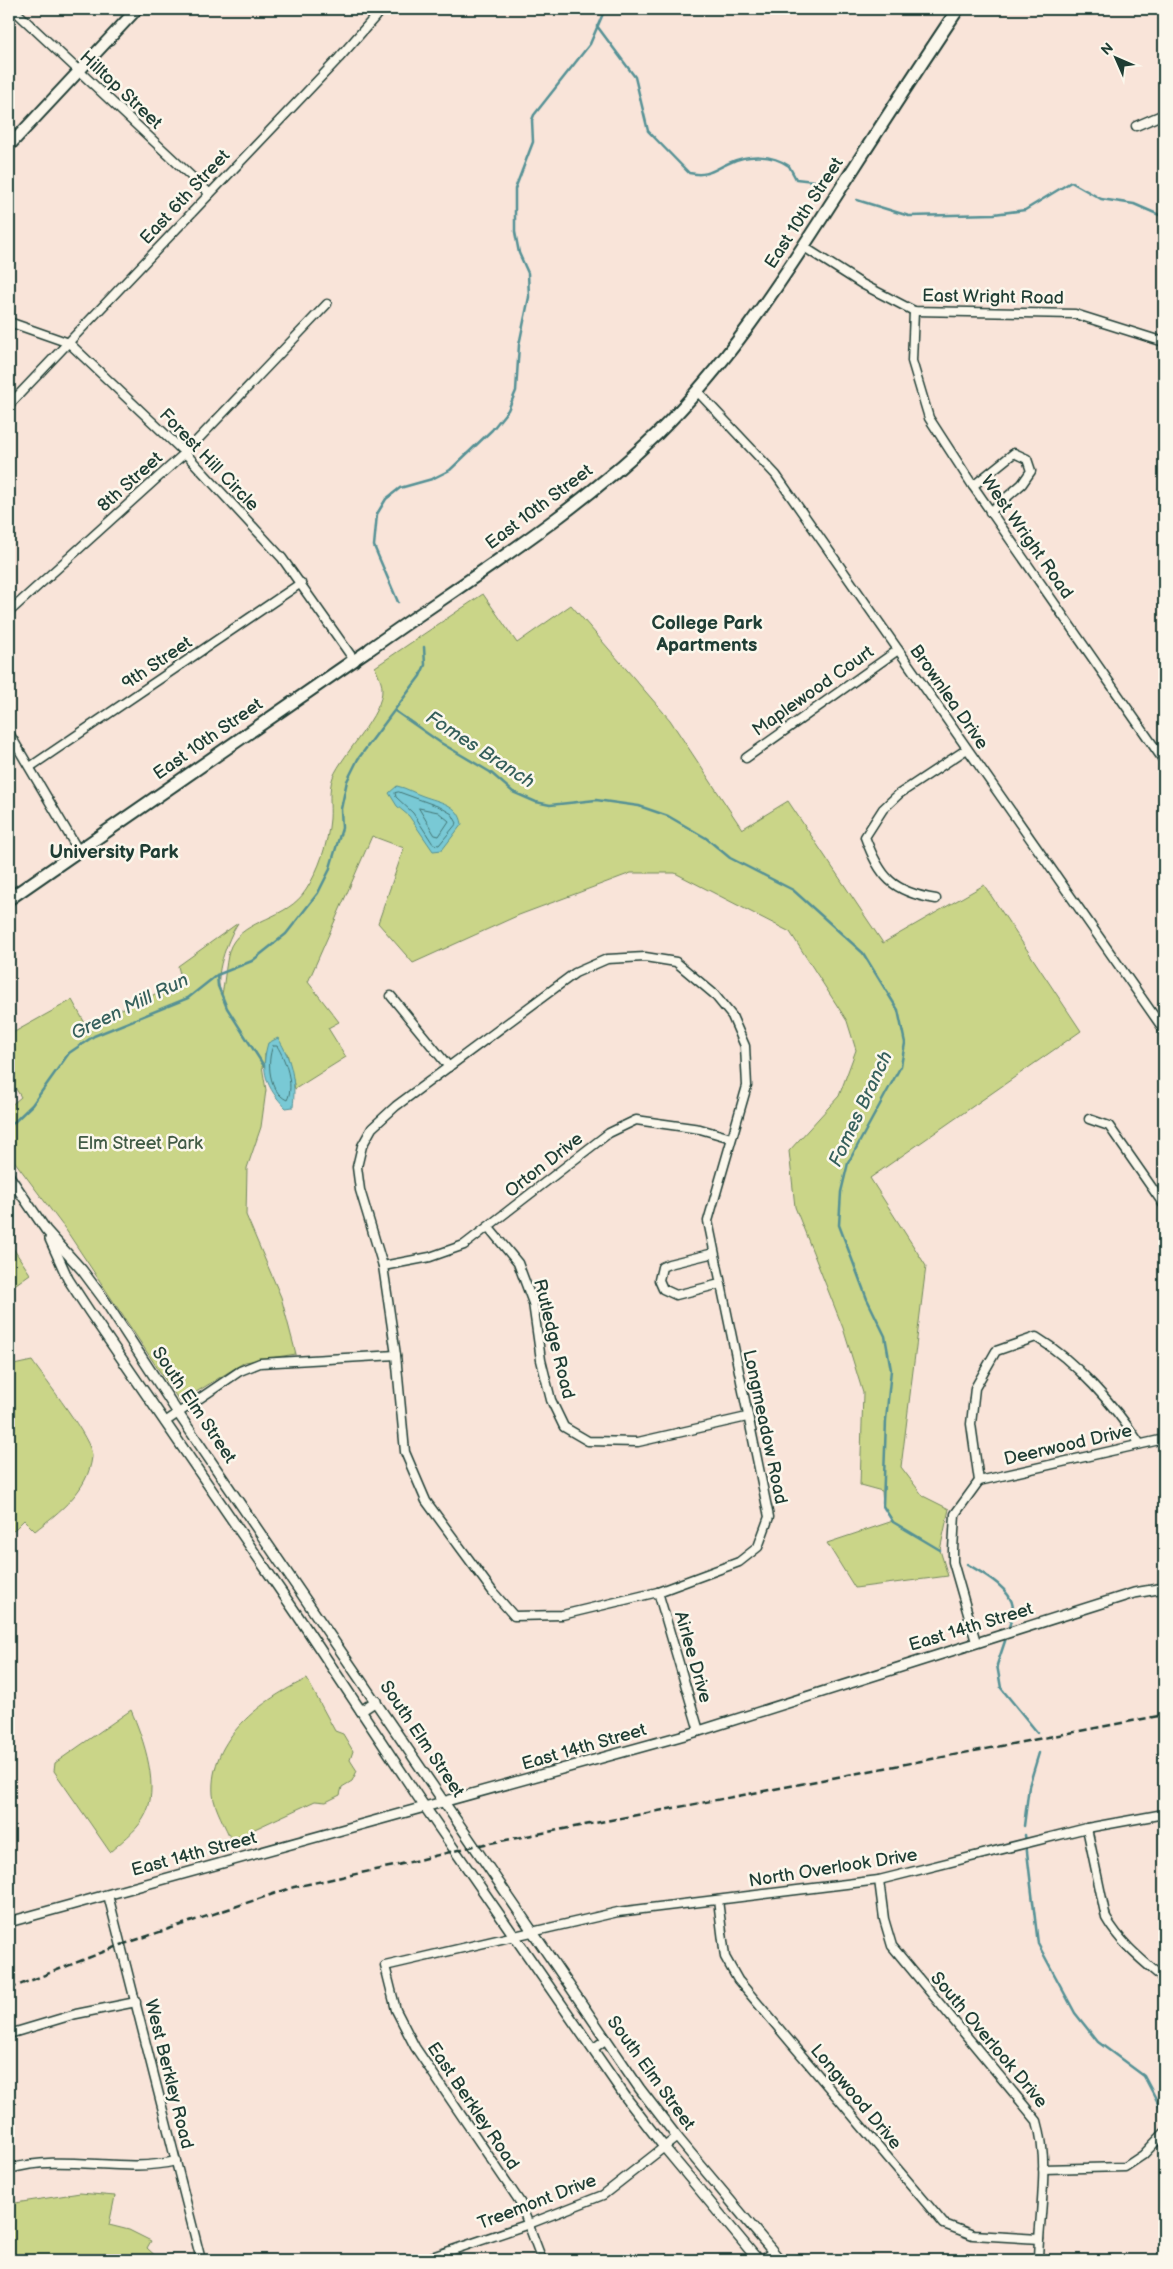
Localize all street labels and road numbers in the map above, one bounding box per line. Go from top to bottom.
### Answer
street label: Hilltop Street [75,47,167,134]
street label: East 6th Street [136,145,235,249]
street label: East 10th Street [760,153,848,273]
street label: East Wright Road [922,285,1064,309]
street label: Forest Hill Circle [155,404,263,516]
street label: 8th Street [93,447,167,517]
street label: East 10th Street [481,460,597,554]
street label: West Wright Road [977,471,1077,603]
street label: 9th Street [118,632,196,694]
street label: Maplewood Court [748,641,878,741]
street label: Brownlea Drive [905,641,993,754]
street label: East 10th Street [149,693,267,784]
street label: Orton Drive [501,1128,587,1202]
street label: Rutledge Road [529,1277,579,1401]
street label: South Elm Street [147,1343,241,1468]
street label: Longmeadow Road [738,1348,792,1506]
street label: Deerwood Drive [1002,1420,1134,1470]
street label: East 14th Street [906,1598,1036,1656]
street label: Airlee Drive [670,1609,716,1705]
street label: South Elm Street [375,1677,469,1802]
street label: East 14th Street [519,1719,649,1775]
street label: East 14th Street [129,1827,259,1881]
street label: North Overlook Drive [747,1844,919,1892]
street label: South Overlook Drive [926,1968,1052,2112]
street label: West Berkley Road [140,1997,198,2151]
street label: South Elm Street [603,2012,700,2135]
street label: East Berkley Road [423,2038,523,2174]
street label: Longwood Drive [806,2040,906,2154]
street label: Treemont Drive [475,2170,600,2234]

